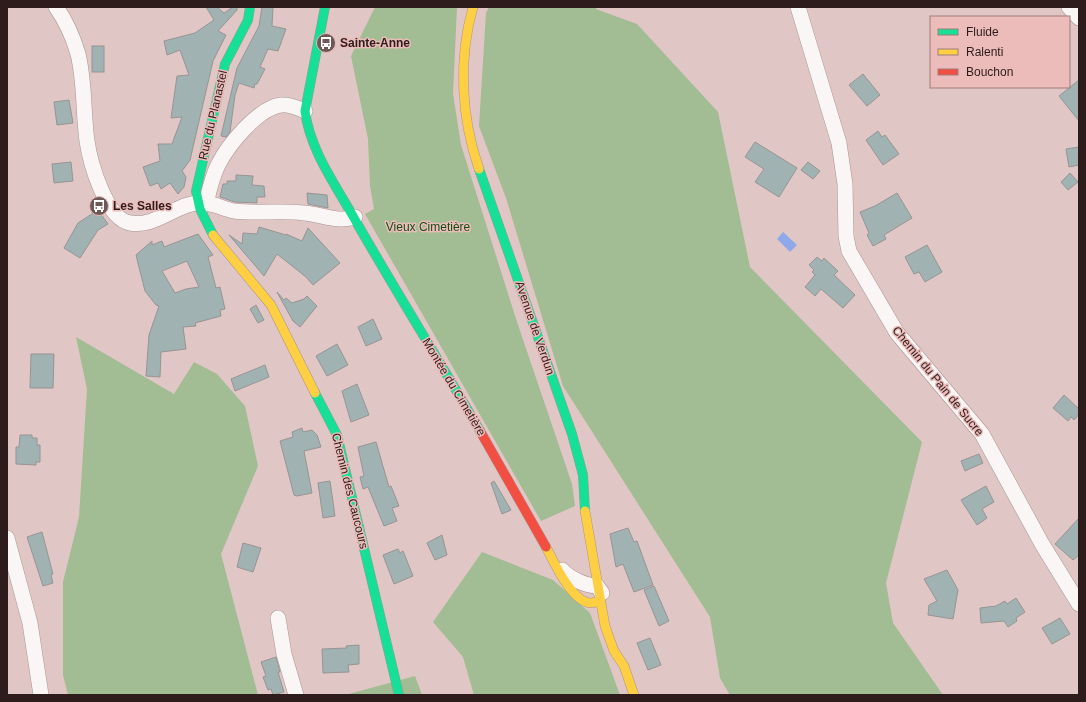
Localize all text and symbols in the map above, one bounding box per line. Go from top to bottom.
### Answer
legend [930,16,1070,88]
text: Fluide [966,25,999,39]
bus stop icon: Sainte-Anne [315,32,337,54]
place label: Sainte-Anne [340,36,410,50]
text: Ralenti [966,45,1003,59]
text: Bouchon [966,65,1013,79]
street label: Rue du Planastel [196,69,230,161]
bus stop icon: Les Salles [88,195,110,217]
place label: Les Salles [113,199,172,213]
park label: Vieux Cimetière [386,220,471,234]
street label: Avenue de Verdun [512,279,558,377]
street label: Chemin du Pain de Sucre [890,323,987,439]
street label: Montée du Cimetière [419,336,489,439]
street label: Chemin des Caucours [329,432,371,550]

